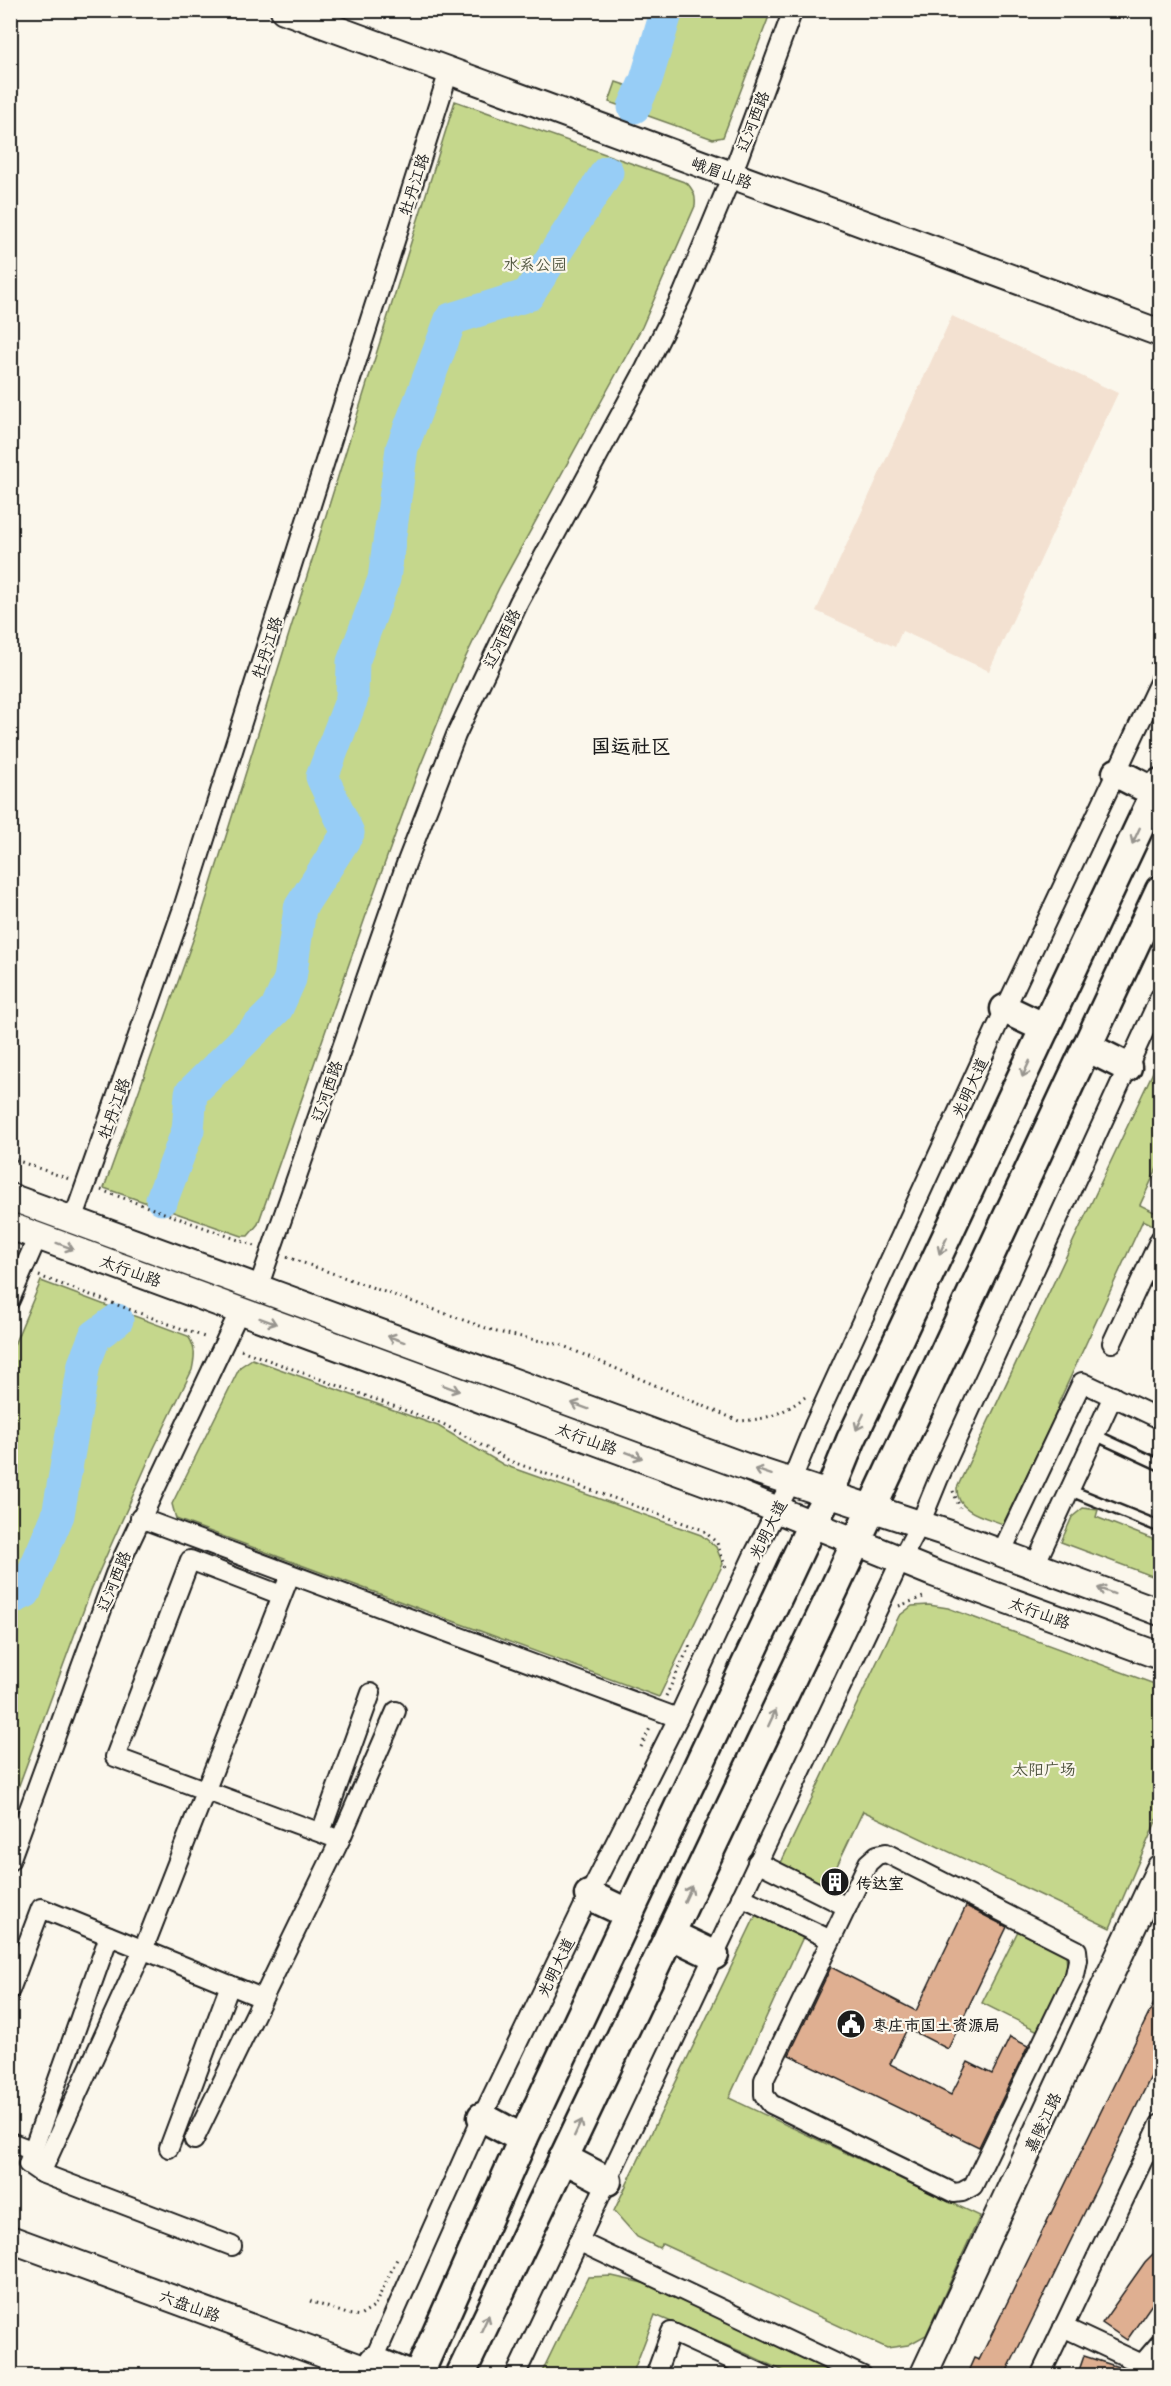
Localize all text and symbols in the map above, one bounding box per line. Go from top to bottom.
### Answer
street label: 辽河西路 [731,87,773,155]
street label: 牡丹江路 [393,150,433,218]
street label: 峨眉山路 [688,151,756,193]
park label: 水系公园 [503,253,567,274]
street label: 辽河西路 [478,605,524,671]
street label: 牡丹江路 [246,613,286,681]
district label: 国运社区 [591,732,671,758]
one-way arrow [1129,826,1141,844]
street label: 光明大道 [946,1054,992,1120]
street label: 辽河西路 [306,1057,346,1125]
one-way arrow [1019,1060,1031,1078]
street label: 牡丹江路 [92,1074,134,1142]
one-way arrow [936,1236,948,1254]
one-way arrow [56,1242,74,1253]
street label: 太行山路 [97,1249,165,1291]
one-way arrow [258,1316,277,1327]
one-way arrow [388,1332,406,1343]
one-way arrow [441,1383,460,1394]
one-way arrow [571,1399,589,1410]
one-way arrow [853,1413,865,1431]
street label: 太行山路 [553,1417,621,1459]
one-way arrow [624,1451,643,1462]
one-way arrow [754,1466,773,1477]
street label: 光明大道 [743,1496,791,1562]
street label: 辽河西路 [91,1547,135,1615]
one-way arrow [1097,1585,1115,1596]
street label: 太行山路 [1006,1591,1074,1633]
one-way arrow [767,1710,779,1728]
park label: 太阳广场 [1012,1758,1076,1779]
building icon: 传达室 [819,1866,851,1898]
place label: 传达室 [856,1872,904,1893]
one-way arrow [683,1886,695,1904]
street label: 光明大道 [532,1934,578,2000]
public building icon: 枣庄市国土资源局 [835,2008,867,2040]
place label: 枣庄市国土资源局 [872,2014,1000,2035]
street label: 嘉陵江路 [1019,2089,1065,2155]
one-way arrow [572,2119,584,2137]
street label: 六盘山路 [156,2284,224,2326]
one-way arrow [480,2314,492,2332]

